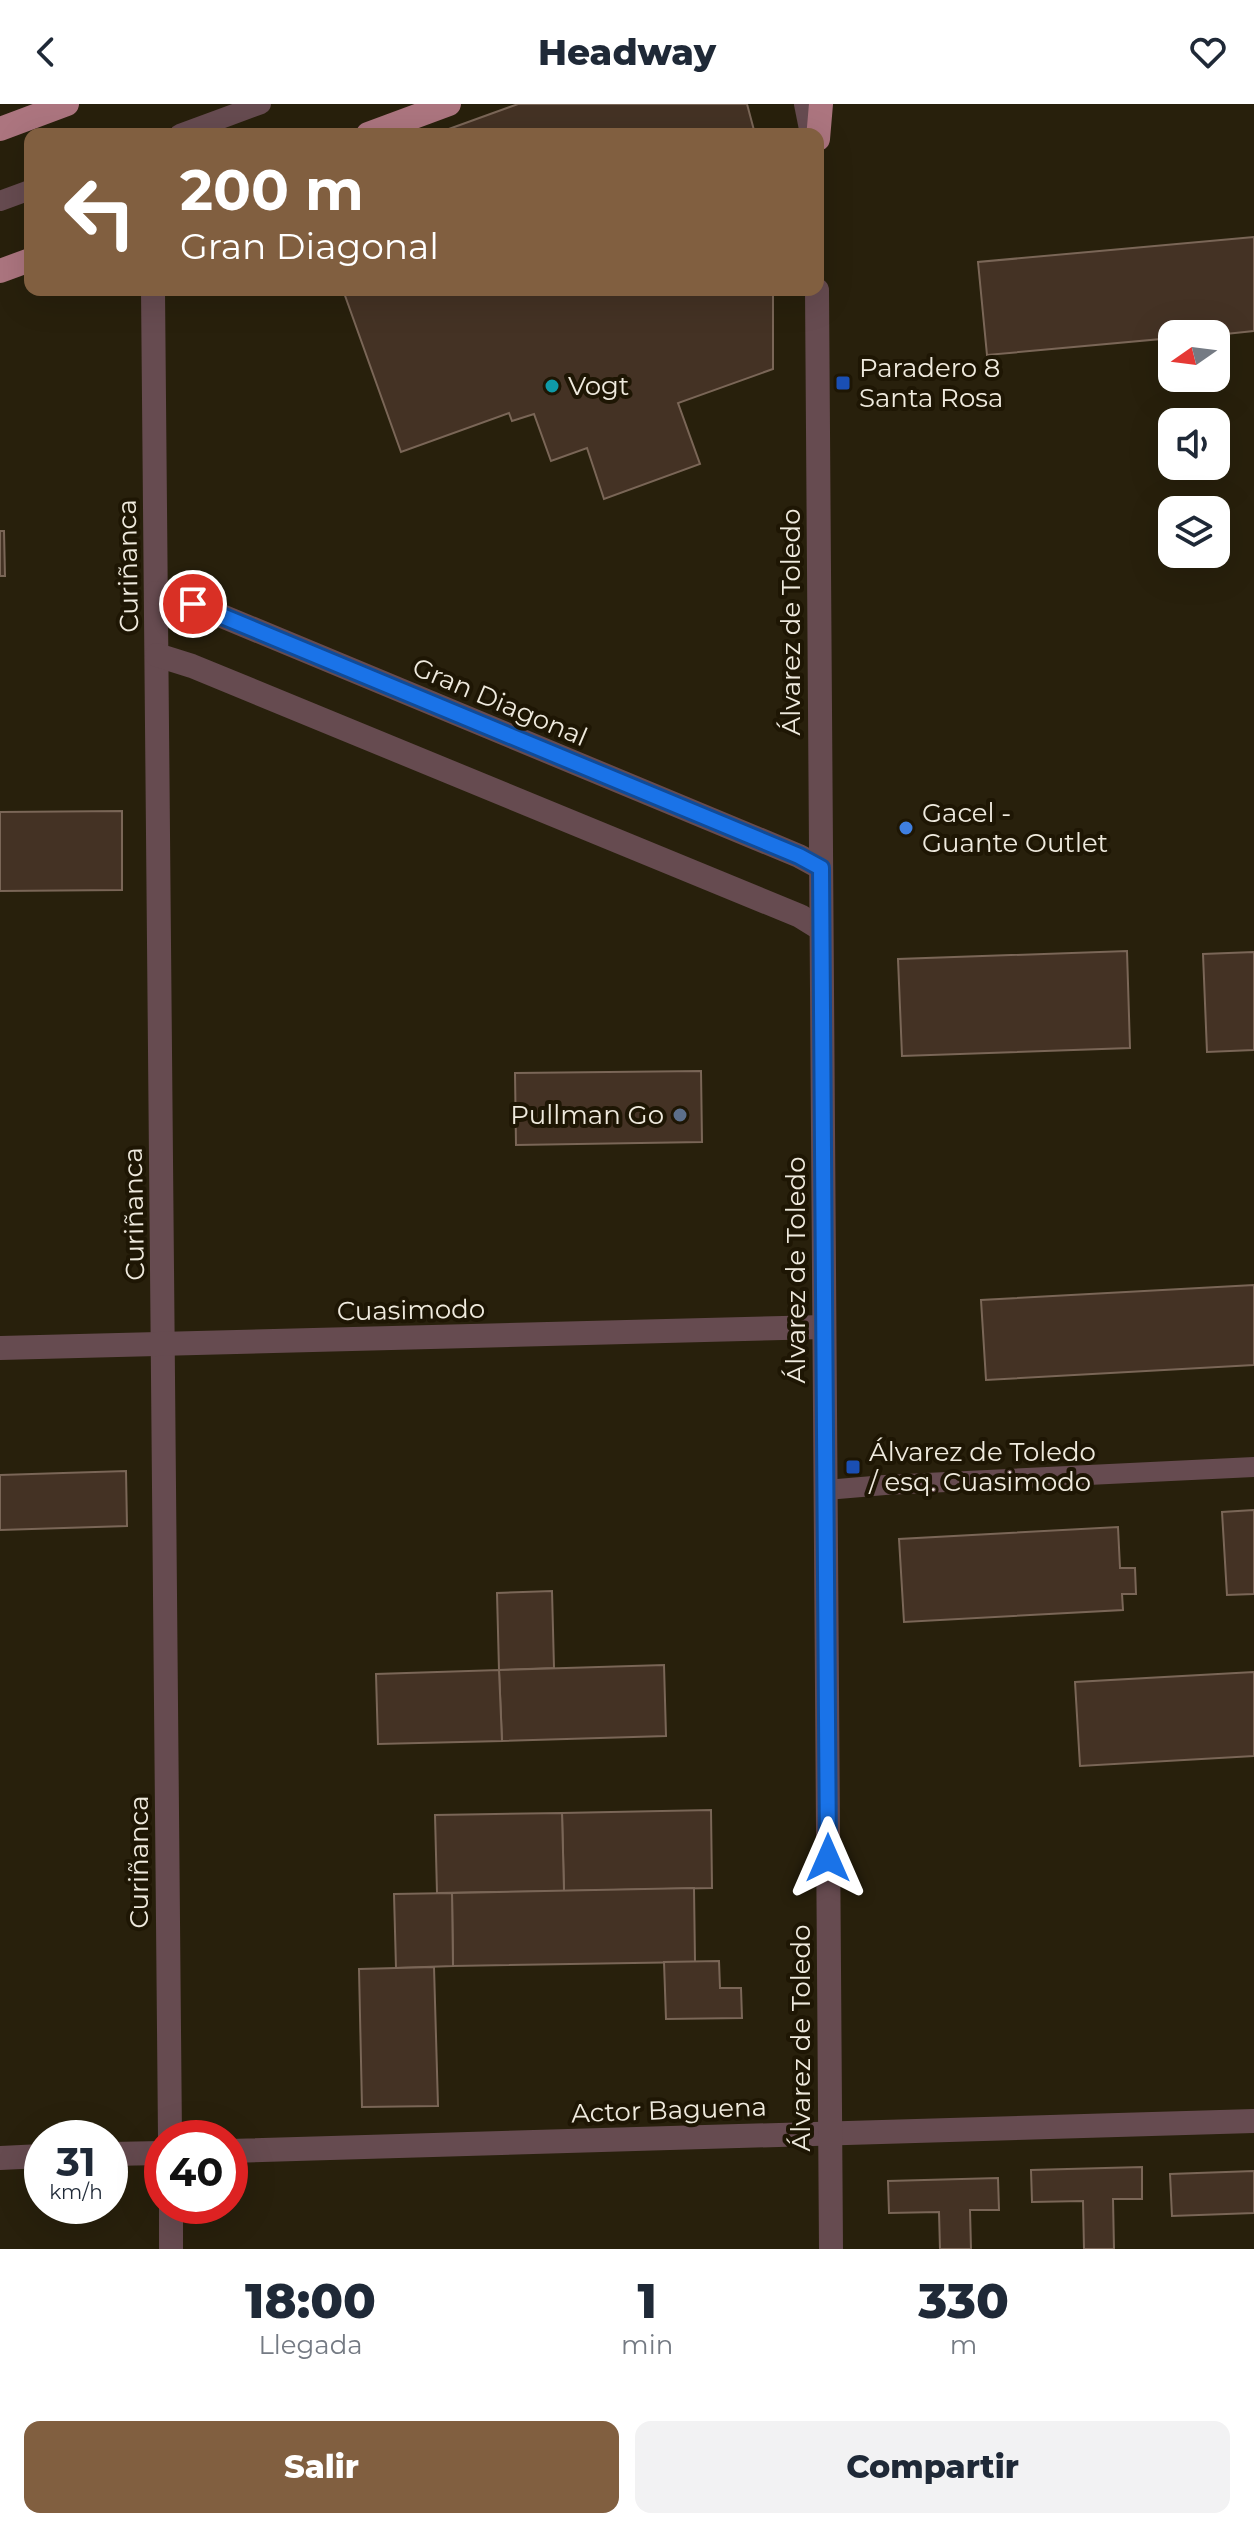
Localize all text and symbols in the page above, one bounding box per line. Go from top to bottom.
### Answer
icon: back [24,30,68,74]
text: Headway [538,30,716,74]
icon: heart [1186,30,1230,74]
text: 200 m [180,156,364,224]
icon: left [48,160,152,264]
text: Gran Diagonal [180,224,439,268]
north arrow [1158,320,1230,392]
map controls [1158,320,1230,568]
place label: Paradero 8 Santa Rosa [859,352,1003,414]
place label: Vogt [568,370,629,402]
marker: Paradero 8 Santa Rosa [834,374,852,392]
marker: Vogt [543,377,561,395]
button: sound [1158,408,1230,480]
button: layers [1158,496,1230,568]
street label: Curiñanca [111,499,145,633]
street label: Álvarez de Toledo [775,509,807,735]
pin [159,570,227,638]
icon: arrive [171,582,215,626]
street label: Gran Diagonal [408,651,592,753]
place label: Gacel - Guante Outlet [922,797,1108,859]
marker: Gacel - Guante Outlet [897,819,915,837]
place label: Pullman Go [510,1099,664,1131]
marker: Pullman Go [671,1106,689,1124]
street label: Curiñanca [117,1147,151,1281]
street label: Álvarez de Toledo [780,1157,812,1383]
street label: Cuasimodo [337,1293,485,1327]
place label: Álvarez de Toledo / esq. Cuasimodo [868,1436,1096,1498]
marker: Álvarez de Toledo / esq. Cuasimodo [844,1458,862,1476]
street label: Curiñanca [123,1795,155,1929]
position arrow [786,1816,870,1900]
street label: Álvarez de Toledo [785,1925,817,2151]
street label: Actor Baguena [571,2091,767,2129]
speed limit sign: 40 [144,2120,248,2224]
text: 31 [56,2137,96,2186]
text: km/h [49,2180,103,2204]
text: 18:00 [245,2272,376,2330]
text: 1 [637,2272,657,2330]
text: 330 [918,2272,1009,2330]
text: Llegada [258,2329,363,2361]
text: min [621,2329,673,2361]
text: m [950,2329,977,2361]
button: Salir [24,2421,619,2513]
button: Compartir [635,2421,1230,2513]

